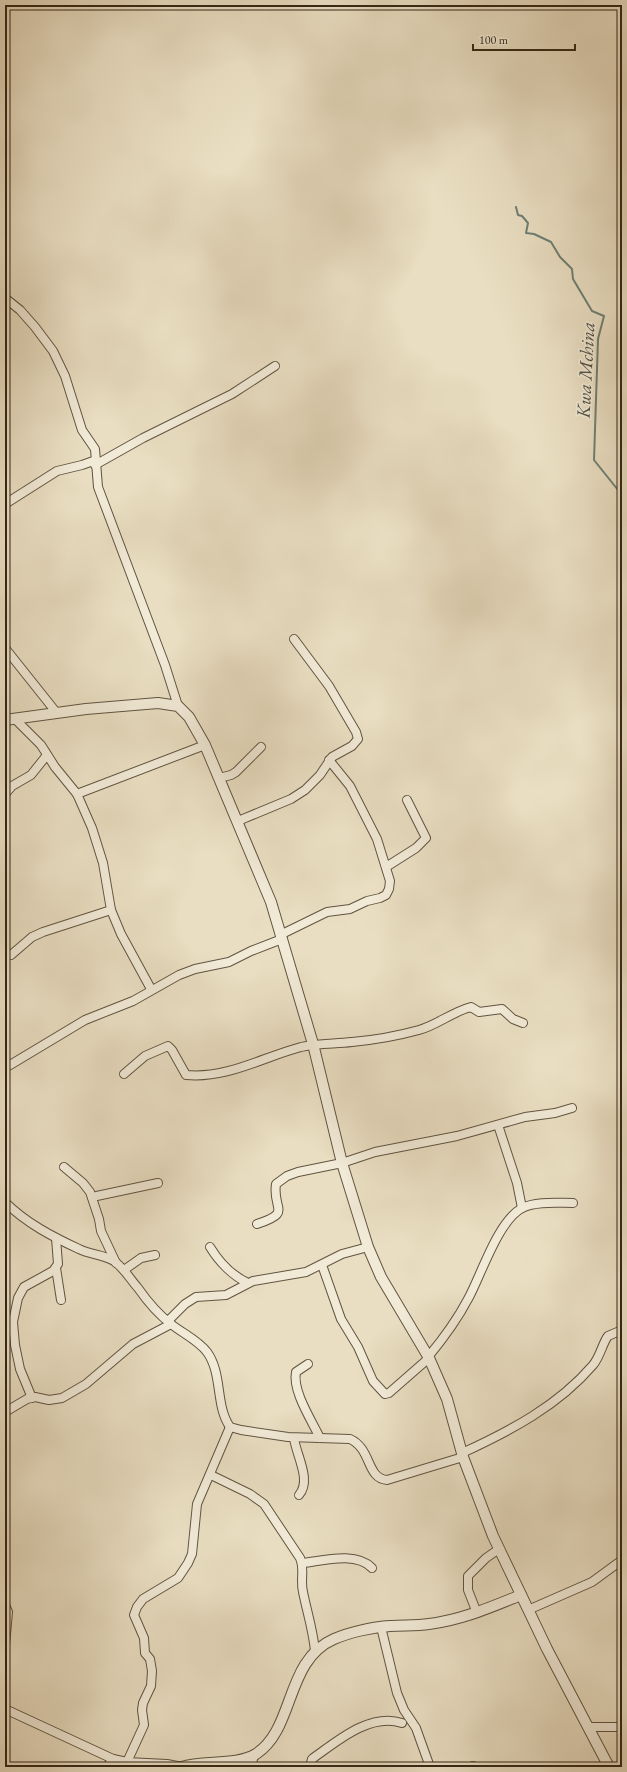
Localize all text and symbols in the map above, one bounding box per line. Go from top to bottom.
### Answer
scale bar [473,26,575,52]
text: 100 m [479,32,509,48]
water label: Kwa Mchina [570,321,601,420]

